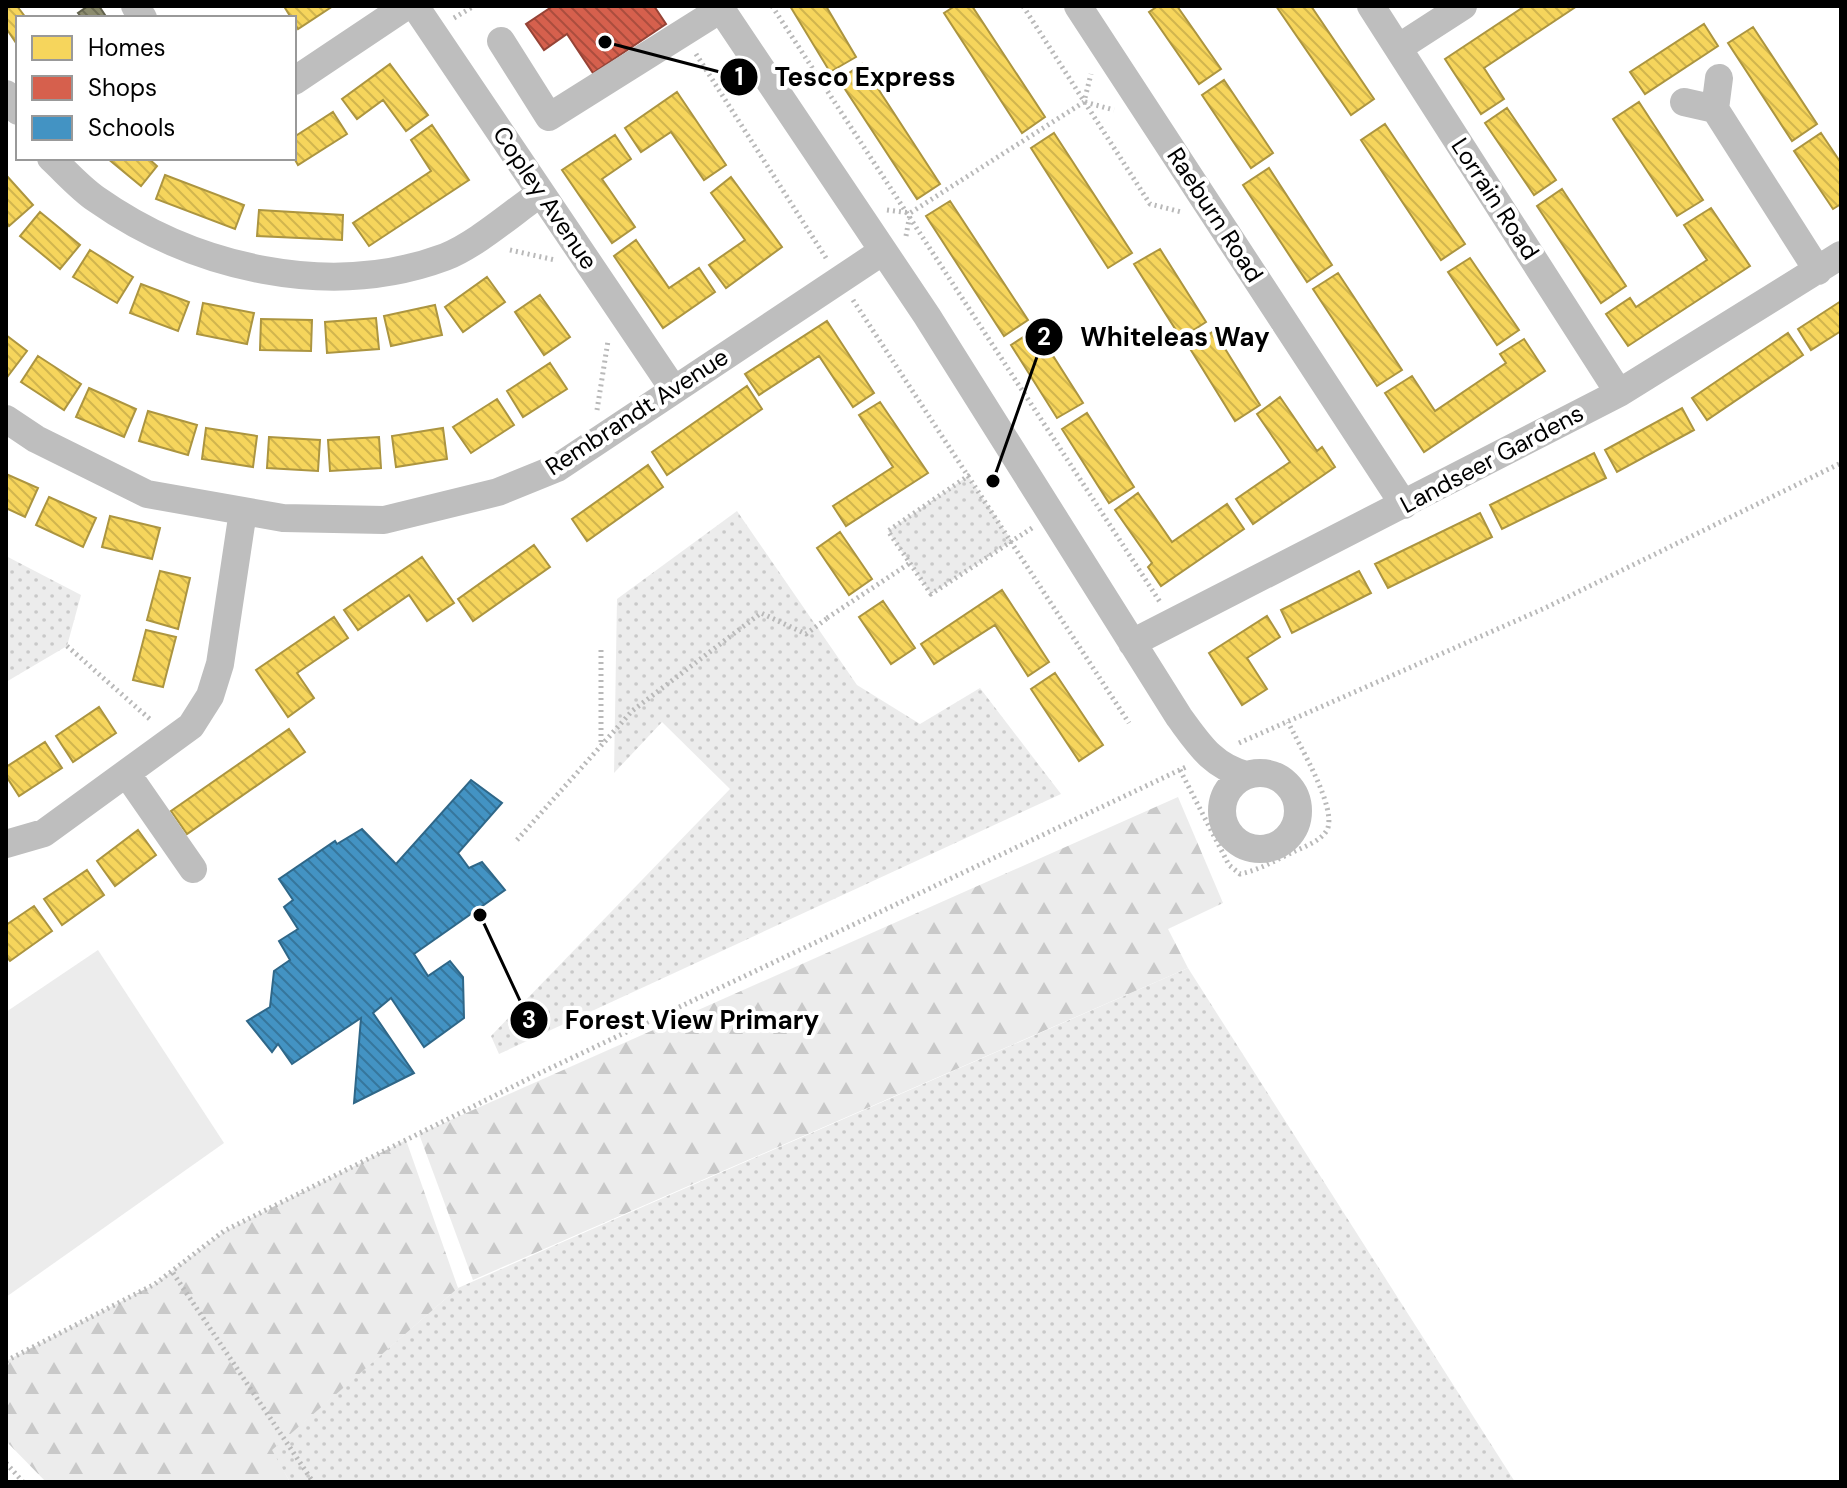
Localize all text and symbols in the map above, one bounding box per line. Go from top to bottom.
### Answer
legend [16,16,296,160]
text: Homes [88,32,166,63]
callout: Tesco Express [719,52,972,102]
text: Tesco Express [774,60,956,94]
text: 1 [735,61,743,92]
text: Shops [88,72,157,103]
text: Schools [88,112,175,143]
street label: Copley Avenue [486,120,605,275]
street label: Lorrain Road [1445,132,1546,265]
street label: Raeburn Road [1160,142,1270,288]
callout: Whiteleas Way [1024,312,1285,362]
text: Whiteleas Way [1080,320,1270,354]
text: 2 [1037,321,1051,352]
street label: Rembrandt Avenue [540,341,734,482]
street label: Landseer Gardens [1395,397,1589,520]
callout: Forest View Primary [509,995,835,1045]
text: Forest View Primary [565,1003,819,1037]
text: 3 [522,1004,536,1035]

